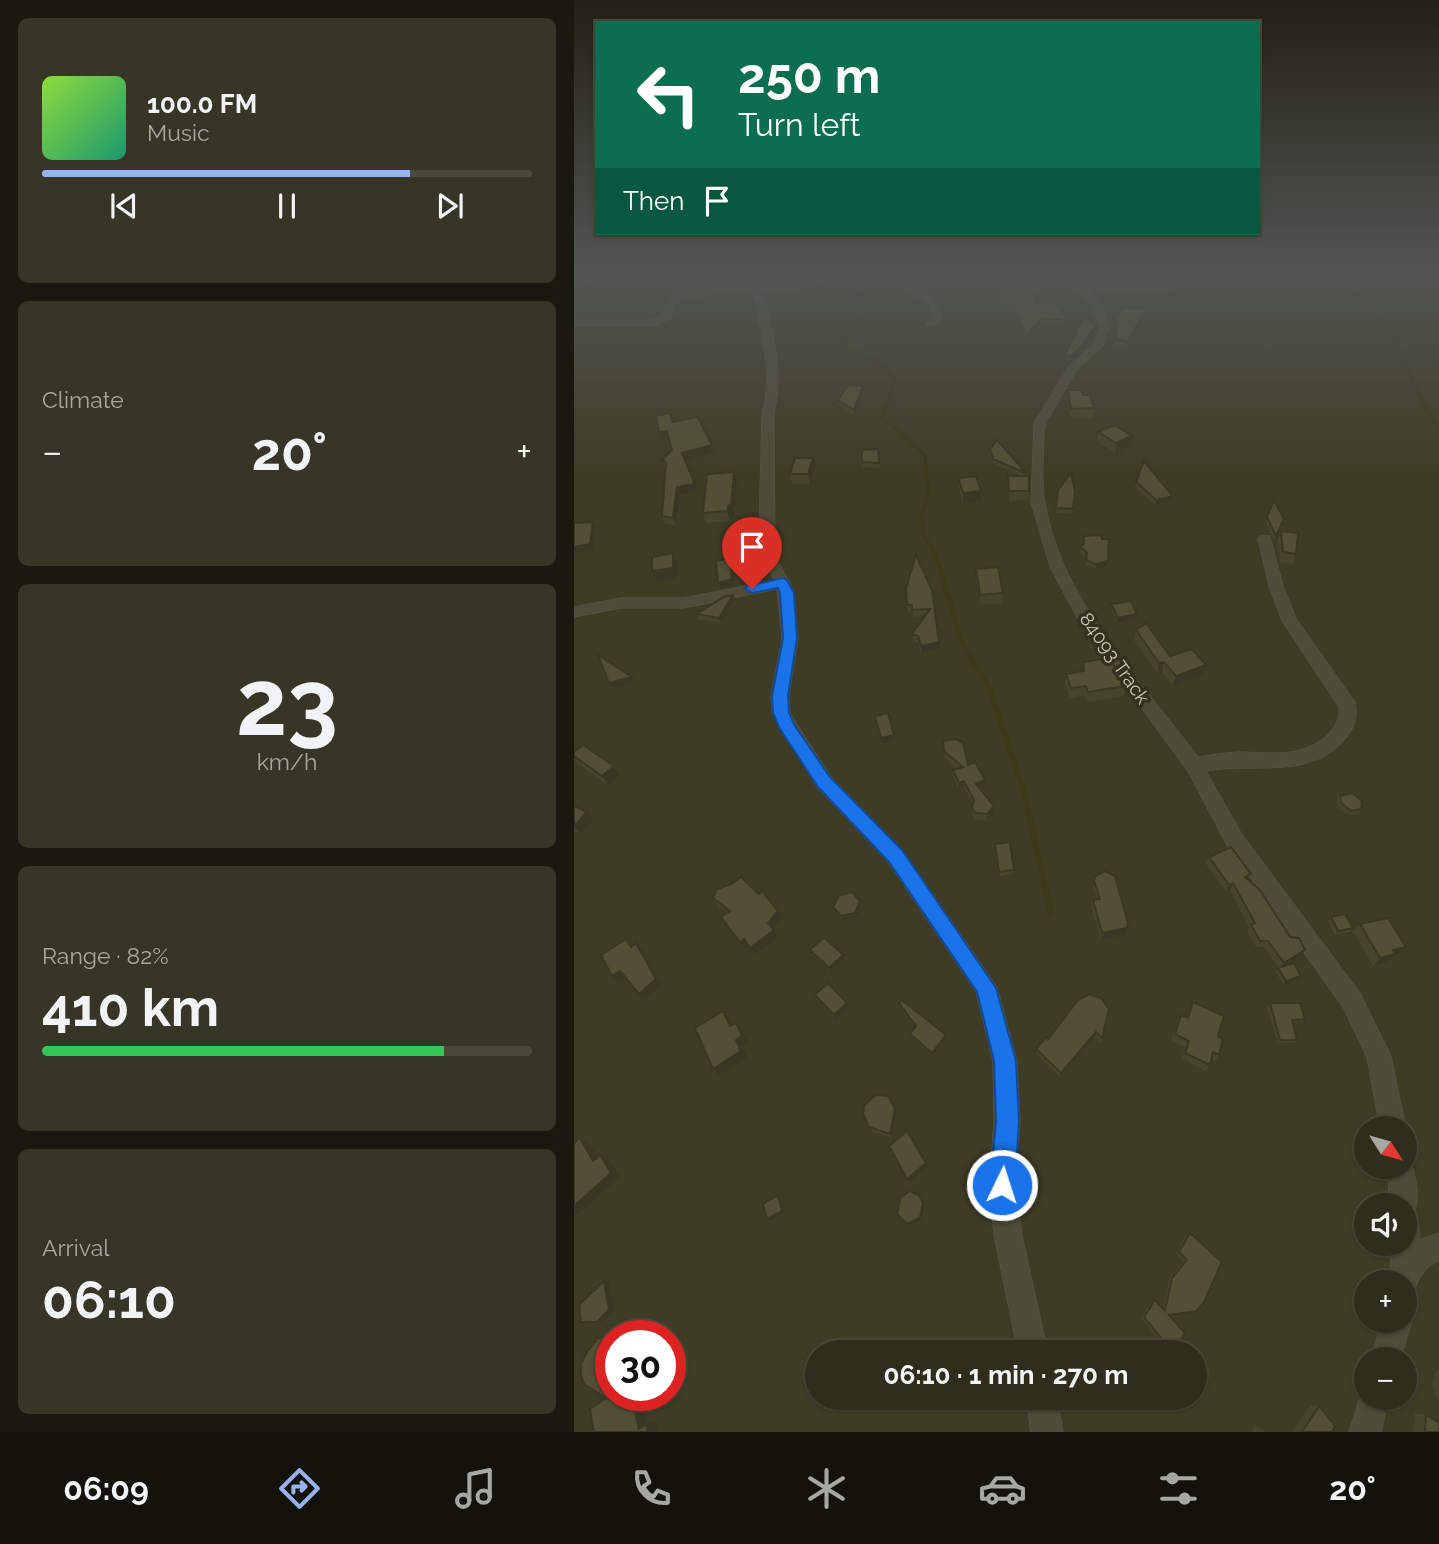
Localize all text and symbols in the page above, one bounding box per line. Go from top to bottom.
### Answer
text: 250 m [738,47,880,104]
icon: left [623,49,714,140]
text: 100.0 FM [147,89,257,119]
text: Turn left [738,106,860,143]
text: Music [147,119,210,146]
icon: arrive [698,182,736,220]
text: Then [623,186,684,216]
icon: previous [105,187,143,225]
icon: pause [268,187,306,225]
icon: next [431,187,469,225]
text: Climate [42,386,124,413]
text: 20° [252,421,327,482]
text: − [42,429,62,474]
text: + [516,429,532,474]
pin [722,517,782,589]
icon: arrive [733,528,771,566]
street label: 84093 Track [1076,608,1154,708]
text: 23 [236,649,338,756]
text: km/h [257,748,317,775]
text: Range · 82% [42,942,169,969]
text: 410 km [42,977,219,1038]
north arrow [1354,1116,1418,1180]
map controls [1354,1116,1417,1410]
position arrow [965,1148,1039,1222]
button: sound [1354,1193,1417,1256]
text: Arrival [42,1234,109,1261]
text: 06:10 [42,1269,176,1330]
button: + [1354,1270,1417,1333]
speed limit sign: 30 [595,1320,686,1411]
button: − [1354,1347,1417,1410]
text: 06:10 · 1 min · 270 m [884,1360,1128,1390]
icon: directions [275,1464,324,1513]
icon: music [451,1464,500,1513]
icon: phone [627,1464,676,1513]
icon: climate [802,1464,851,1513]
icon: car [978,1464,1027,1513]
icon: filters [1154,1464,1203,1513]
text: 06:09 [63,1470,149,1507]
text: 20° [1329,1470,1376,1507]

